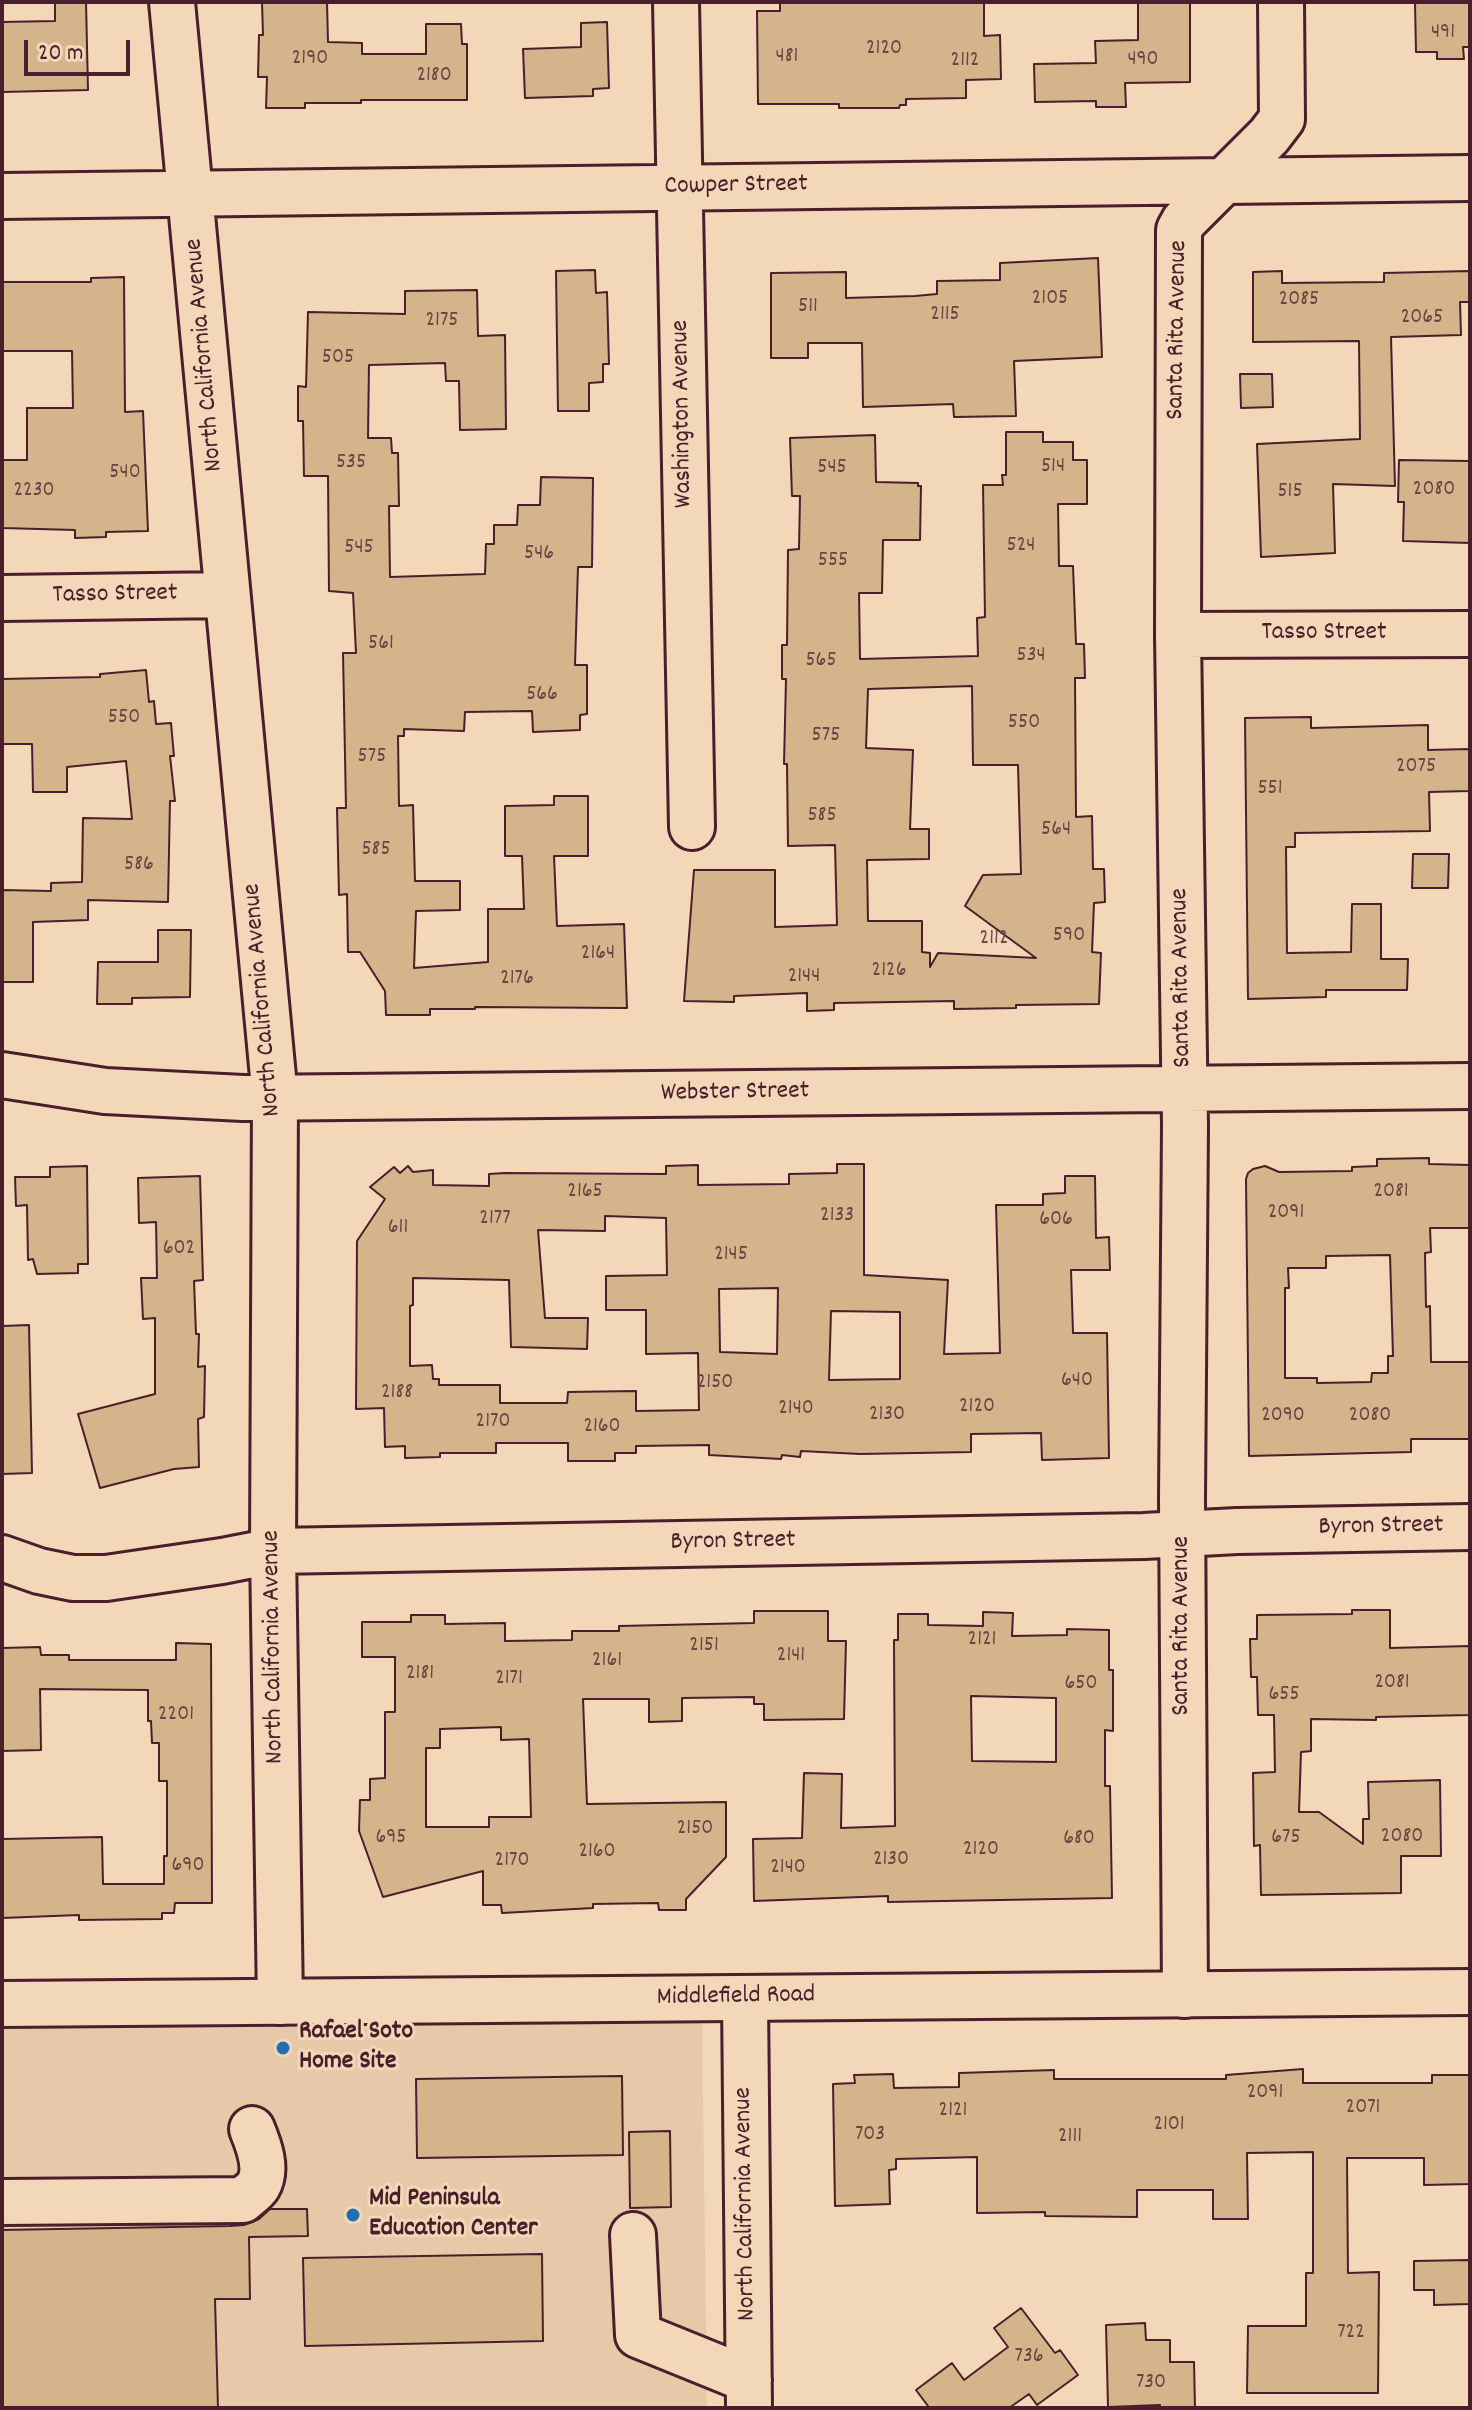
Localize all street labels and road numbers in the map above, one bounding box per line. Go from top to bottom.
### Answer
street label: Cowper Street [664,170,808,204]
street label: North California Avenue [180,237,232,473]
street label: Santa Rita Avenue [1162,240,1196,420]
street label: Washington Avenue [667,320,701,508]
street label: Tasso Street [52,579,178,613]
street label: Tasso Street [1261,618,1387,650]
street label: North California Avenue [238,882,290,1118]
street label: Santa Rita Avenue [1166,888,1200,1068]
street label: Webster Street [661,1077,809,1111]
street label: Byron Street [1318,1511,1444,1545]
street label: Byron Street [670,1526,796,1560]
street label: North California Avenue [257,1530,293,1764]
street label: Santa Rita Avenue [1167,1536,1199,1716]
street label: Middlefield Road [657,1981,815,2015]
street label: North California Avenue [729,2087,765,2321]

